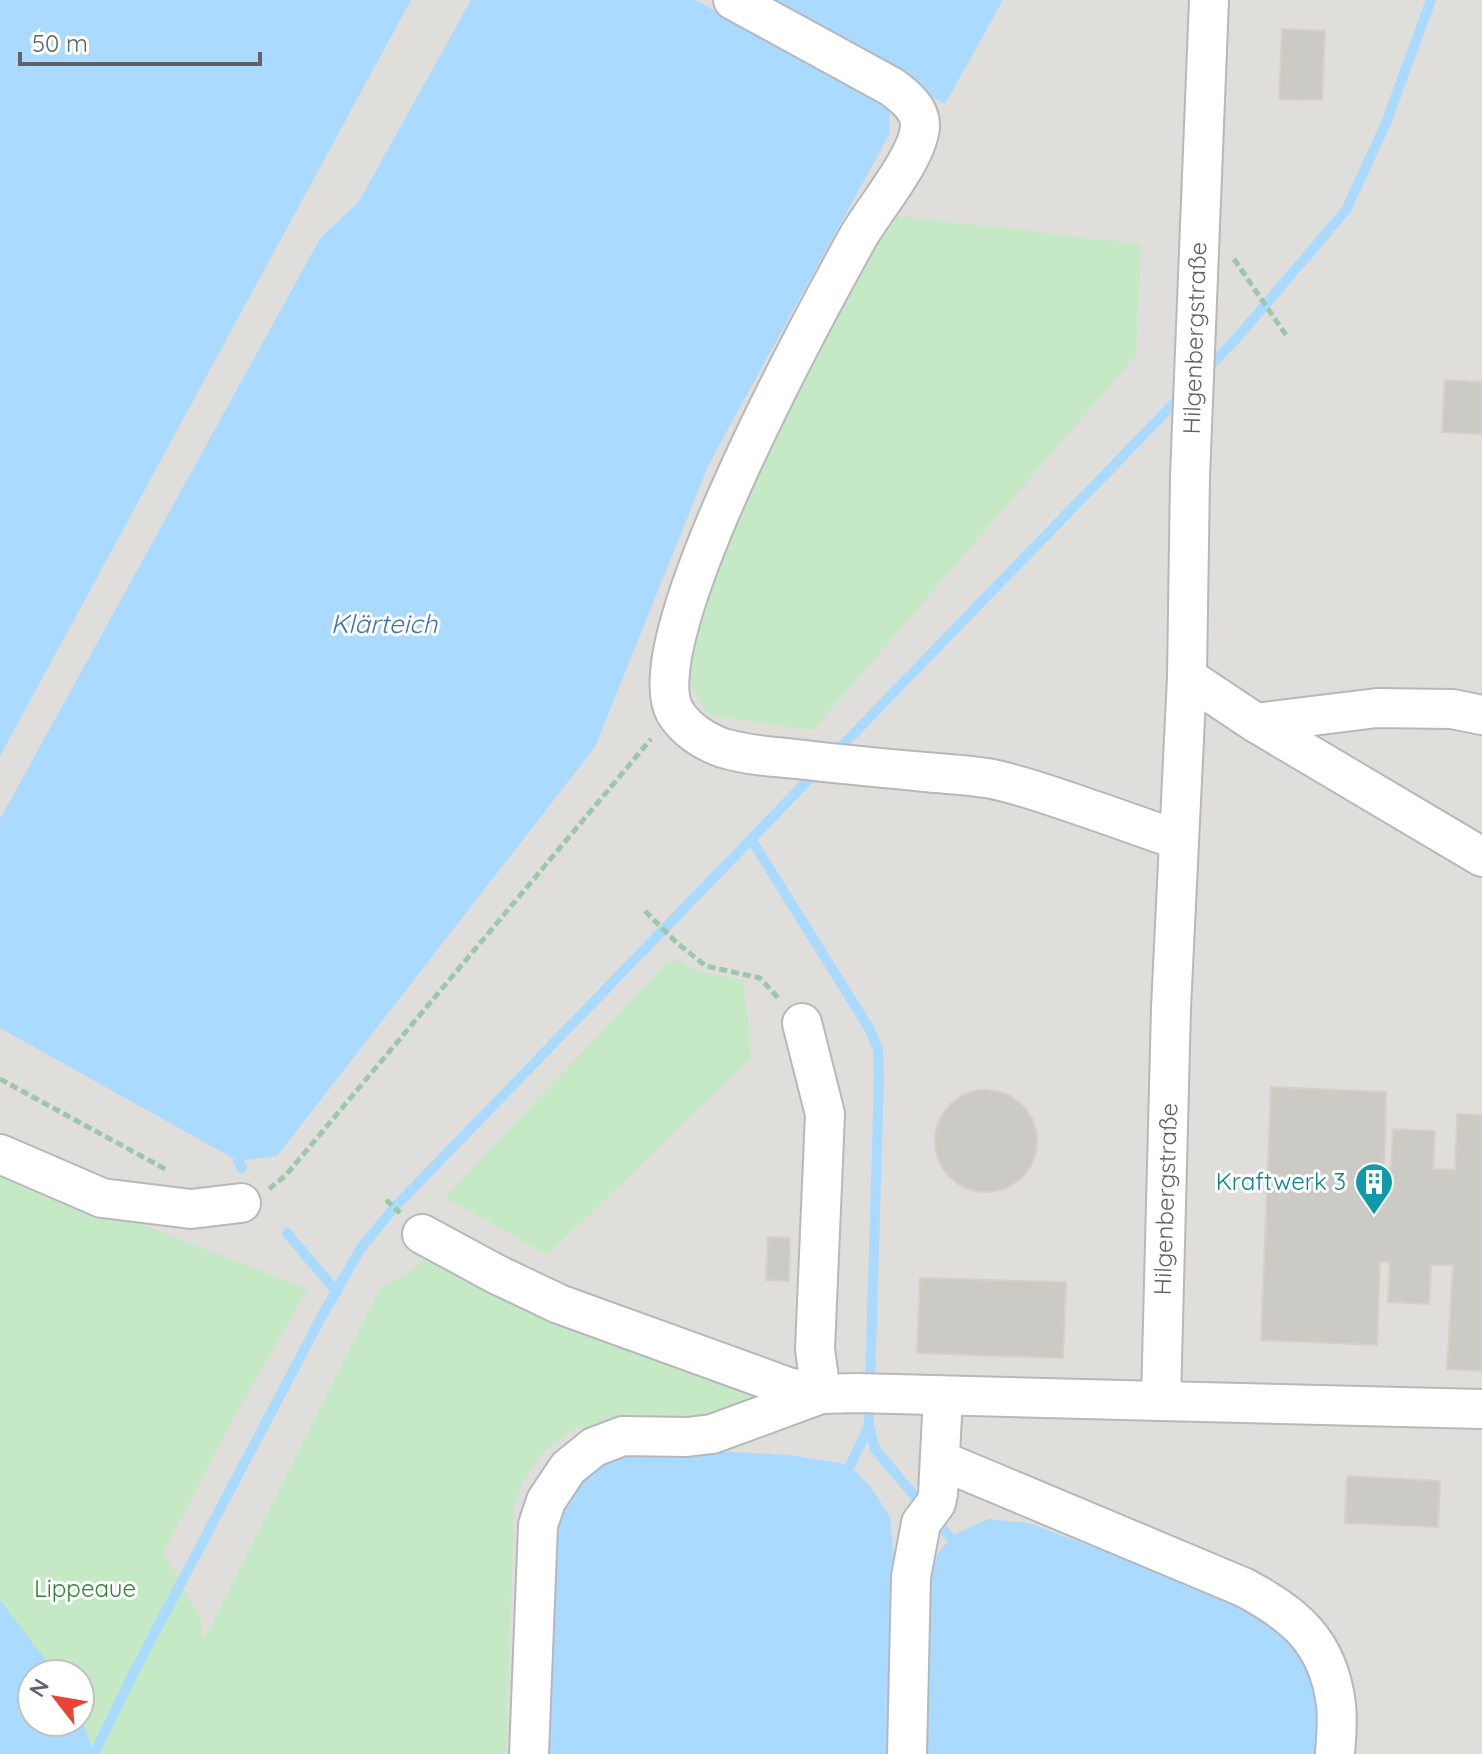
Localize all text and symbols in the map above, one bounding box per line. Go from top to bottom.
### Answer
scale bar [20,16,260,66]
text: 50 m [32,28,88,58]
street label: Hilgenbergstraße [1176,241,1212,435]
water label: Klärteich [331,607,438,640]
street label: Hilgenbergstraße [1147,1102,1183,1296]
building icon: Kraftwerk 3 [1353,1161,1395,1216]
place label: Kraftwerk 3 [1216,1166,1346,1196]
park label: Lippeaue [34,1573,136,1603]
north arrow [16,1658,96,1738]
text: N [23,1674,55,1702]

